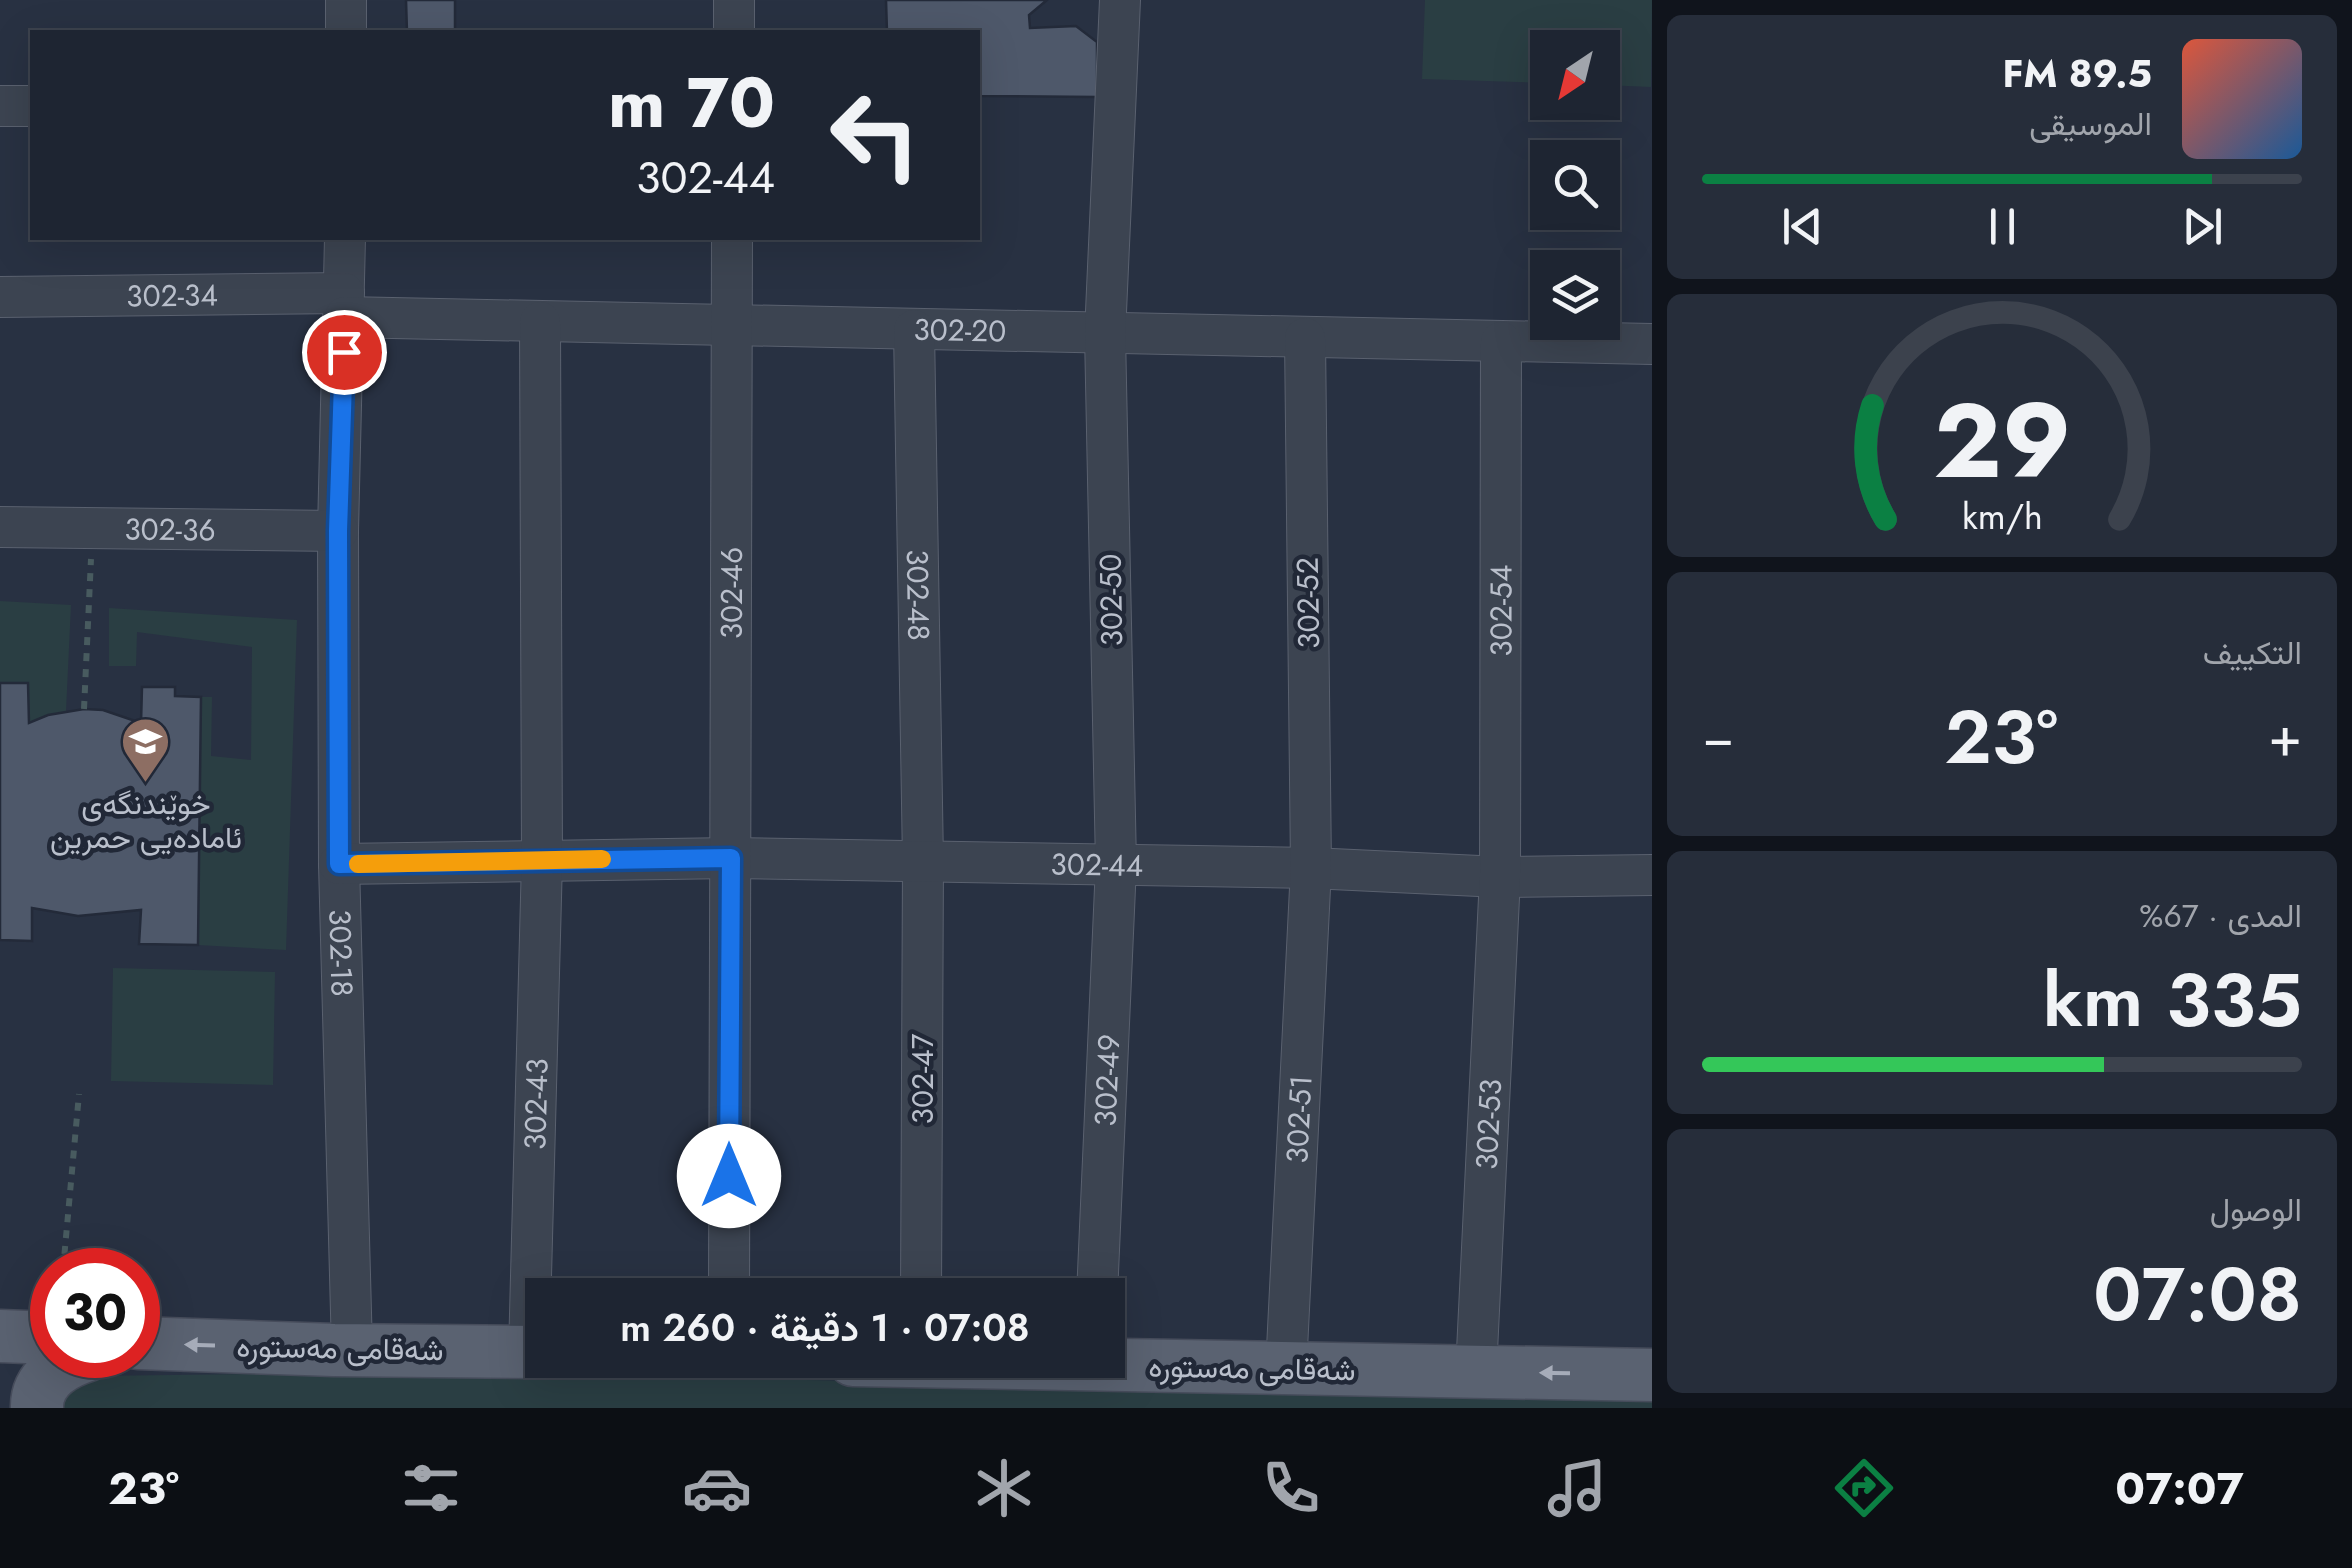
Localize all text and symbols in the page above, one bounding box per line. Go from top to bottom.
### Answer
north arrow [1530,30,1620,120]
map controls [1530,30,1620,340]
text: 89.5 FM [2002,46,2152,101]
text: 70 m [608,52,775,153]
icon: left [810,70,940,200]
text: الموسيقى [2029,101,2152,147]
button: search [1530,140,1620,230]
text: 302-44 [636,145,775,210]
icon: previous [1775,199,1830,254]
icon: pause [1975,199,2030,254]
icon: next [2175,199,2230,254]
button: layers [1530,250,1620,340]
street label: 302-34 [126,273,218,317]
street label: 302-20 [913,307,1007,352]
pin [302,310,387,395]
icon: arrive [317,325,372,380]
text: 29 [1933,366,2071,516]
text: km/h [1962,491,2042,542]
street label: 302-36 [124,507,216,551]
street label: 302-46 [709,547,753,639]
street label: 302-48 [896,549,941,641]
street label: 302-50 [1089,553,1133,647]
street label: 302-52 [1286,557,1330,649]
street label: 302-54 [1479,564,1522,657]
text: التكييف [2203,630,2302,676]
text: 23° [1944,683,2058,791]
text: − [1702,697,1734,777]
text: + [2268,697,2302,777]
school or university icon: خوێندنگەی ئامادەیی حمرین [120,716,172,784]
place label: خوێندنگەی ئامادەیی حمرین [50,782,242,859]
street label: 302-44 [1050,842,1144,887]
text: المدى · 67% [2139,893,2302,939]
street label: 302-18 [319,908,364,997]
text: 335 km [2043,946,2302,1054]
street label: 302-47 [901,1033,944,1125]
street label: 302-49 [1083,1033,1130,1127]
street label: 302-43 [513,1058,558,1150]
street label: 302-51 [1275,1074,1322,1164]
street label: 302-53 [1464,1078,1512,1171]
position arrow [677,1124,781,1228]
text: الوصول [2210,1187,2302,1233]
text: 07:08 [2093,1240,2302,1348]
speed limit sign: 30 [30,1248,160,1378]
text: 07:08 · 1 دقيقة · 260 m [620,1300,1030,1355]
street label: شەقامی مەستورە [236,1325,444,1371]
one-way arrow [184,1337,216,1353]
street label: شەقامی مەستورە [1148,1345,1356,1391]
one-way arrow [1538,1365,1570,1381]
icon: filters [396,1453,466,1523]
icon: car [682,1453,752,1523]
icon: climate [969,1453,1039,1523]
icon: phone [1256,1453,1326,1523]
icon: music [1542,1453,1612,1523]
icon: directions [1829,1453,1899,1523]
text: 23° [108,1456,179,1521]
text: 07:07 [2115,1456,2244,1521]

